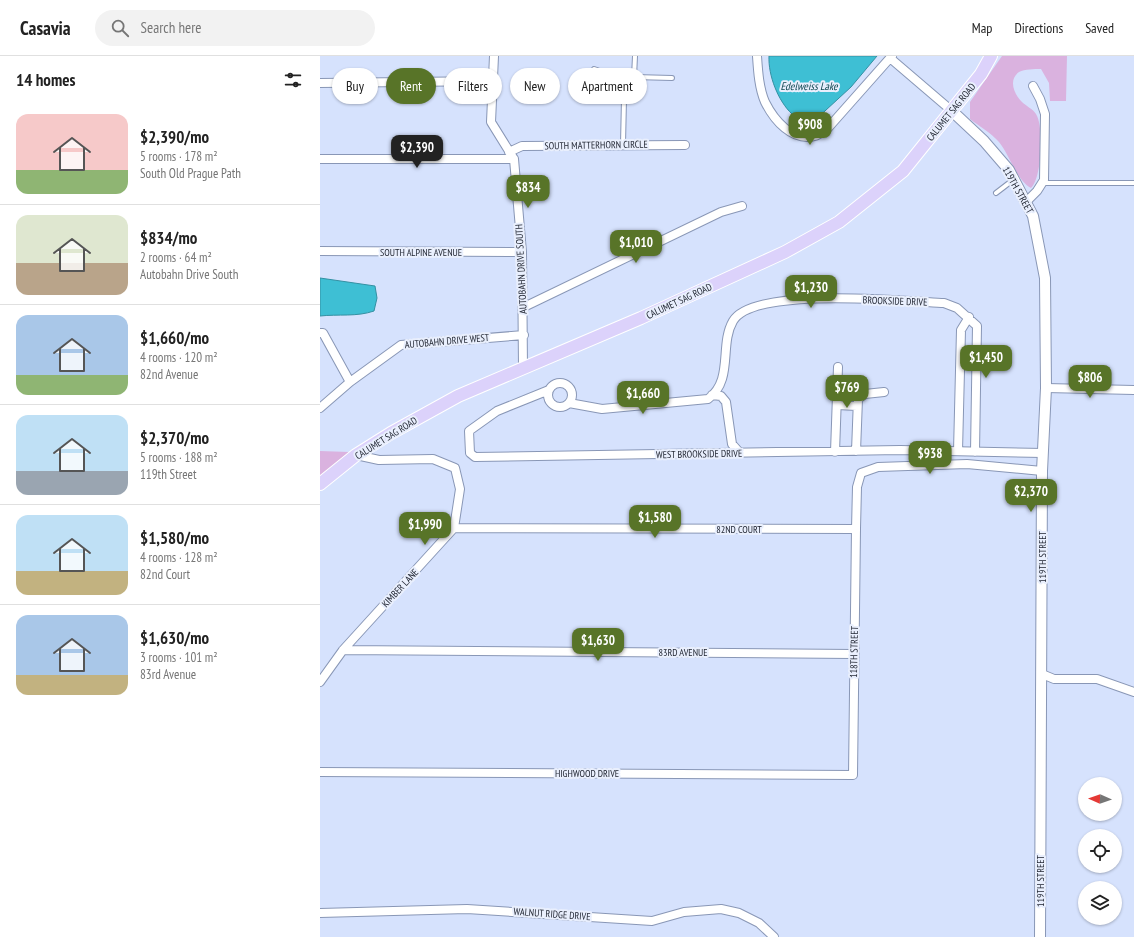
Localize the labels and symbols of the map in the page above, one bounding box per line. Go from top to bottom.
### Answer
water label: Edelweiss Lake [780,79,839,93]
street label: CALUMET SAG ROAD [924,80,978,144]
pin: $908 [786,112,834,146]
pin: $2,390 [384,135,450,169]
street label: SOUTH MATTERHORN CIRCLE [544,138,648,152]
street label: 119TH STREET [1000,164,1037,216]
pin: $834 [504,175,552,209]
street label: AUTOBAHN DRIVE SOUTH [512,224,530,314]
pin: $1,010 [603,230,669,264]
street label: SOUTH ALPINE AVENUE [380,246,462,259]
pin: $1,230 [778,275,844,309]
street label: CALUMET SAG ROAD [644,280,714,322]
street label: BROOKSIDE DRIVE [862,293,928,309]
street label: AUTOBAHN DRIVE WEST [404,331,490,351]
pin: $1,450 [953,345,1019,379]
pin: $806 [1066,365,1114,399]
pin: $769 [823,375,871,409]
pin: $1,660 [610,381,676,415]
street label: CALUMET SAG ROAD [352,414,420,462]
pin: $938 [906,441,954,475]
street label: WEST BROOKSIDE DRIVE [656,447,742,461]
pin: $2,370 [998,479,1064,513]
pin: $1,580 [622,505,688,539]
pin: $1,990 [392,512,458,546]
street label: 82ND COURT [716,523,762,536]
street label: 119TH STREET [1036,530,1049,583]
street label: KIMBER LANE [379,566,421,610]
street label: 118TH STREET [847,625,861,678]
pin: $1,630 [565,628,631,662]
street label: 83RD AVENUE [658,646,708,659]
street label: HIGHWOOD DRIVE [555,767,619,780]
north arrow [1078,777,1122,821]
street label: 119TH STREET [1034,854,1047,907]
street label: WALNUT RIDGE DRIVE [513,905,591,923]

